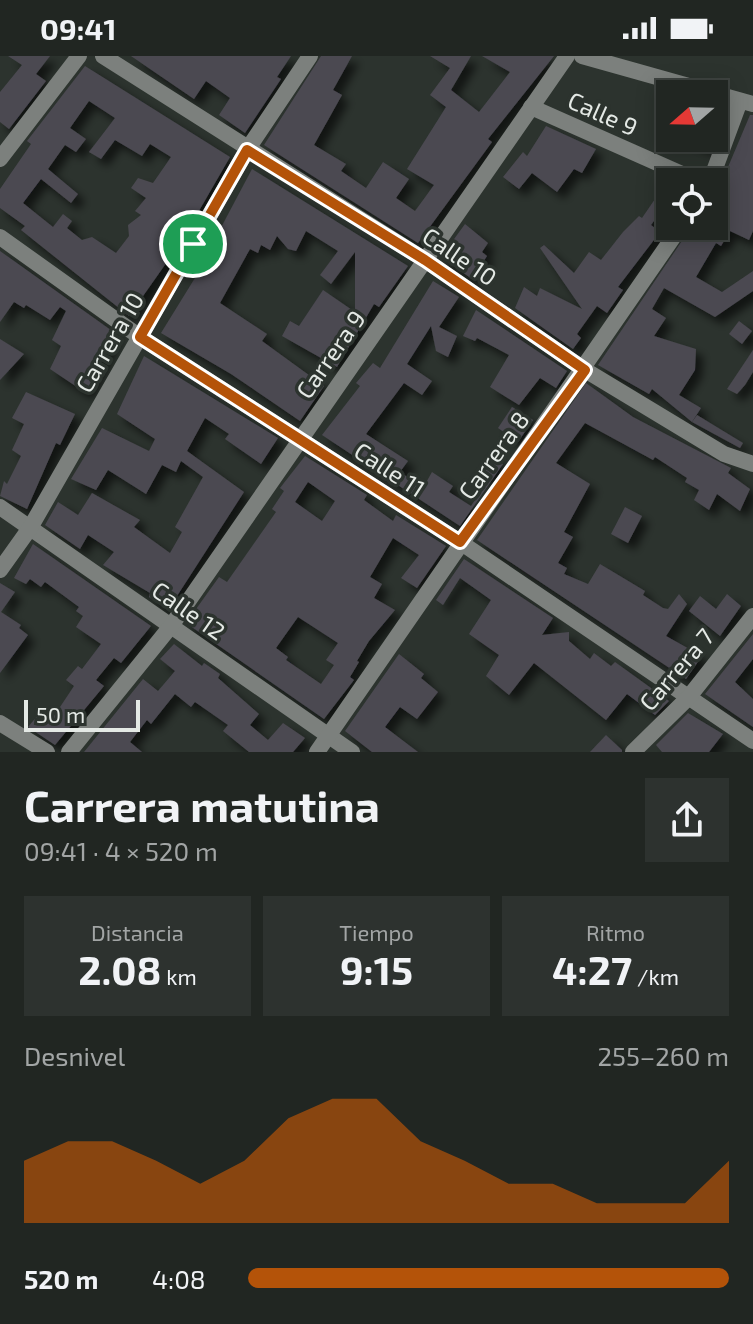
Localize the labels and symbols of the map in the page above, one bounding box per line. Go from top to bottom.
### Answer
north arrow [656,80,728,152]
street label: Calle 9 [564,85,642,141]
pin [159,210,227,278]
street label: Calle 10 [417,221,503,291]
street label: Carrera 10 [69,287,149,397]
street label: Carrera 9 [289,304,371,404]
street label: Carrera 8 [451,405,535,505]
street label: Calle 11 [349,435,431,503]
street label: Calle 12 [147,574,231,646]
street label: Carrera 7 [633,622,719,716]
scale bar [24,696,140,732]

